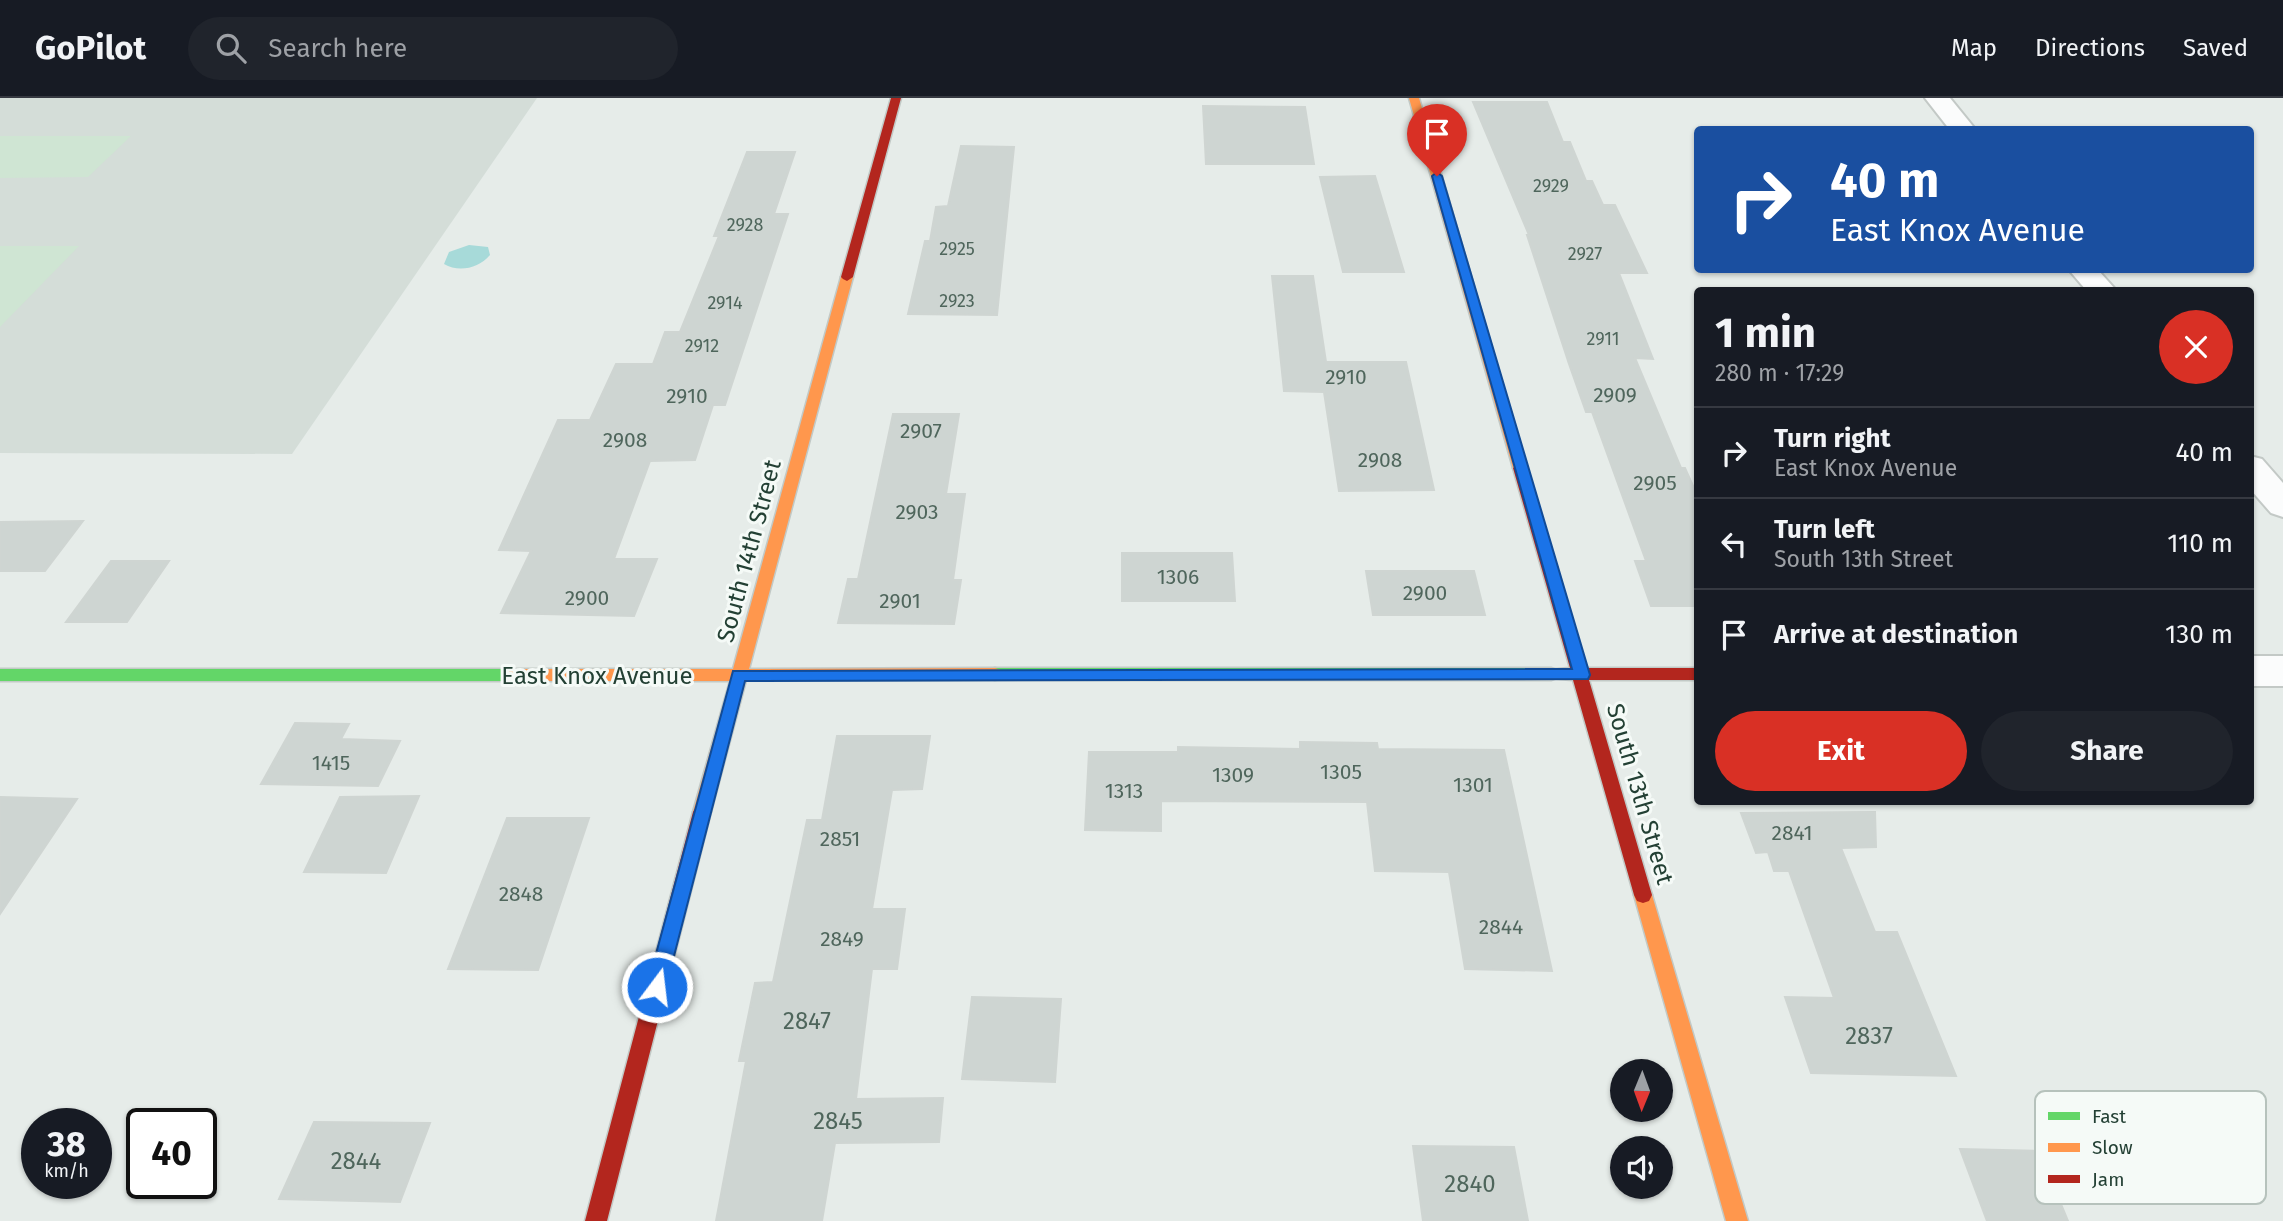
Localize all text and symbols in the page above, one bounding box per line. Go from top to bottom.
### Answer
search box [188,17,678,80]
text: GoPilot [35,28,146,68]
icon: search [212,29,250,67]
text: Search here [268,33,407,64]
text: Map [1951,34,1997,62]
text: Directions [2035,34,2145,62]
text: Saved [2183,34,2248,62]
pin [1407,104,1467,176]
icon: arrive [1418,115,1456,153]
text: 40 m [1830,151,1939,210]
icon: right [1715,154,1806,245]
house number: 2929 [1533,175,1569,197]
text: East Knox Avenue [1830,211,2085,249]
house number: 2928 [727,214,763,236]
house number: 2925 [939,238,975,260]
house number: 2927 [1568,243,1602,265]
house number: 2923 [939,290,975,312]
house number: 2914 [707,292,743,314]
text: 1 min [1715,308,1816,358]
button: close [2159,310,2233,384]
house number: 2911 [1586,328,1620,350]
house number: 2912 [685,335,719,357]
text: 280 m · 17:29 [1715,359,1844,387]
house number: 2910 [1325,364,1367,390]
house number: 2909 [1593,382,1637,408]
house number: 2910 [666,383,708,409]
house number: 2907 [900,418,942,444]
text: Turn right [1774,423,1891,454]
house number: 2908 [603,427,647,453]
icon: right [1715,434,1753,472]
text: 40 m [2175,437,2233,468]
house number: 2908 [1358,447,1402,473]
text: East Knox Avenue [1774,454,1957,482]
street label: South 14th Street [711,456,787,645]
house number: 2905 [1633,470,1677,496]
house number: 2903 [895,499,939,525]
text: Turn left [1774,514,1875,545]
icon: left [1715,525,1753,563]
text: 110 m [2167,528,2233,559]
text: South 13th Street [1774,545,1953,573]
house number: 1306 [1157,564,1199,590]
house number: 2900 [1403,580,1447,606]
house number: 2900 [565,585,609,611]
house number: 2901 [879,588,921,614]
icon: arrive [1715,616,1753,654]
text: Arrive at destination [1774,619,2018,650]
text: 130 m [2165,619,2233,650]
street label: East Knox Avenue [501,662,693,690]
street label: South 13th Street [1601,700,1679,888]
button: Exit [1715,711,1967,791]
button: Share [1981,711,2233,791]
house number: 1415 [312,750,350,776]
house number: 1305 [1320,759,1362,785]
house number: 1309 [1212,762,1254,788]
house number: 1301 [1453,772,1493,798]
house number: 1313 [1105,778,1143,804]
house number: 2841 [1771,820,1813,846]
house number: 2851 [820,826,860,852]
house number: 2848 [499,881,543,907]
house number: 2844 [1479,914,1523,940]
house number: 2849 [820,926,864,952]
position arrow [620,950,694,1024]
house number: 2847 [783,1007,831,1035]
house number: 2837 [1845,1022,1893,1050]
north arrow [1610,1059,1673,1122]
map controls [1610,1059,1673,1199]
legend [2035,1091,2266,1204]
text: Fast [2092,1105,2126,1128]
house number: 2845 [813,1107,863,1135]
speed limit sign: 40 [126,1108,217,1199]
text: 38 [47,1123,86,1165]
button: sound [1610,1136,1673,1199]
text: Slow [2092,1136,2133,1159]
house number: 2844 [331,1147,382,1175]
text: km/h [44,1160,89,1182]
text: Jam [2092,1168,2124,1191]
house number: 2840 [1444,1170,1496,1198]

